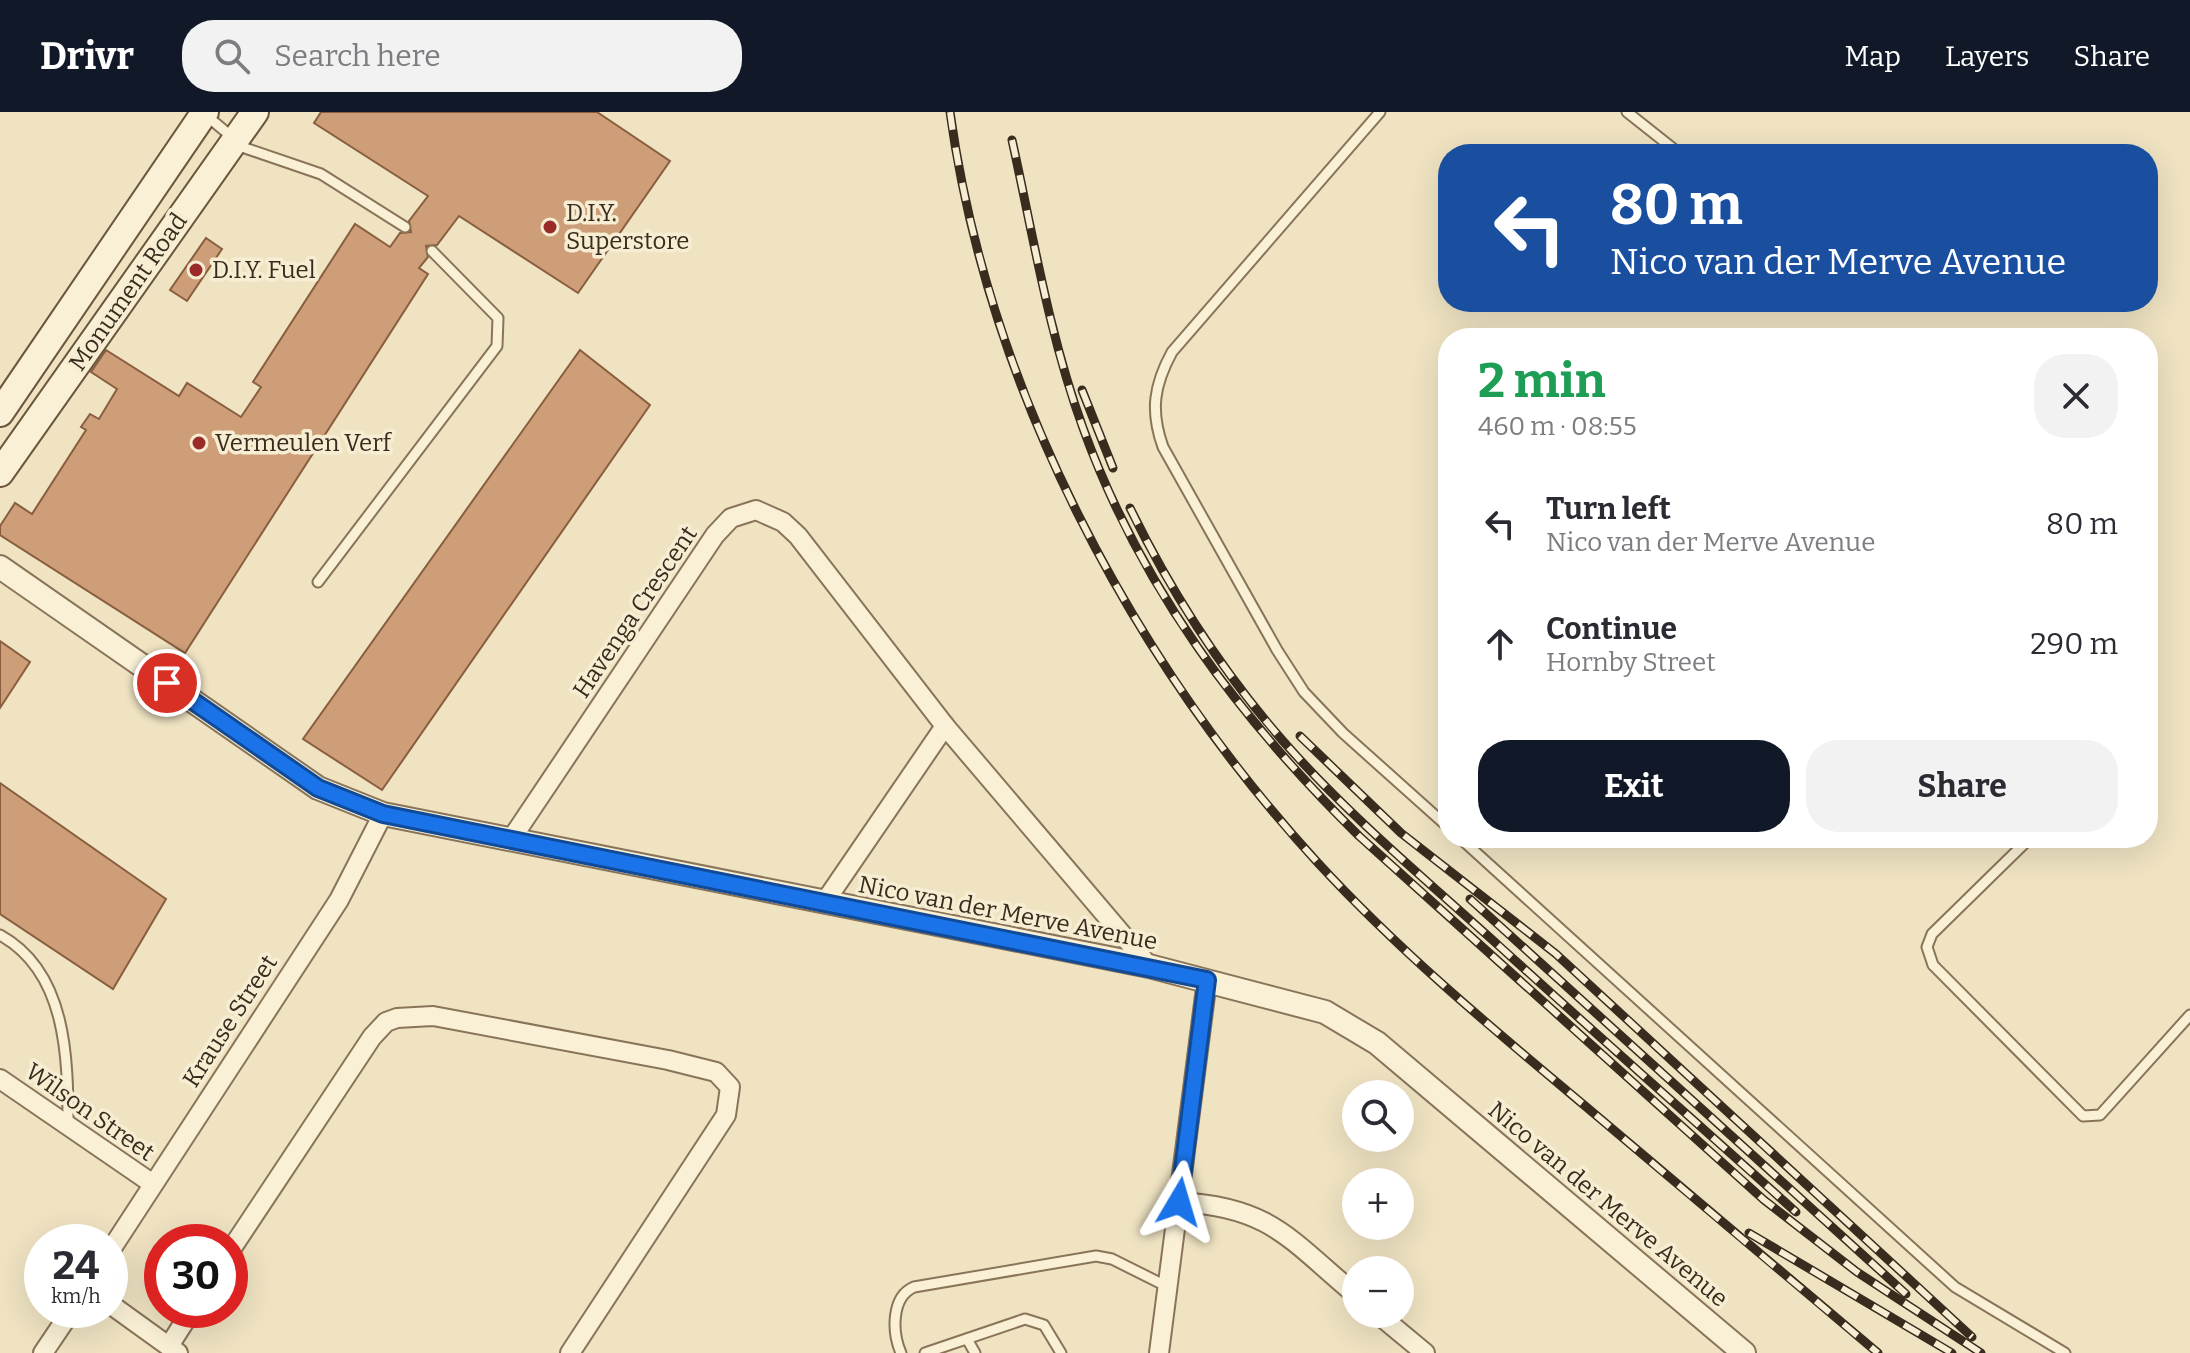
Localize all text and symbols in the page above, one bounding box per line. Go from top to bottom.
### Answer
search box [182,20,742,92]
text: Drivr [40,33,134,79]
icon: search [210,34,254,78]
text: Search here [274,38,441,74]
text: Map [1844,40,1901,73]
text: Layers [1945,40,2029,73]
text: Share [2073,40,2150,73]
text: 80 m [1610,172,1743,239]
icon: left [1478,176,1582,280]
place label: D.I.Y. Superstore [566,199,689,255]
street label: Monument Road [63,208,193,376]
marker: D.I.Y. Superstore [541,218,559,236]
text: Nico van der Merve Avenue [1610,240,2066,284]
place label: D.I.Y. Fuel [212,256,316,284]
marker: D.I.Y. Fuel [187,261,205,279]
text: 2 min [1478,352,1606,410]
button: close [2034,354,2118,438]
text: 460 m · 08:55 [1478,411,1637,442]
place label: Vermeulen Verf [215,429,393,457]
marker: Vermeulen Verf [190,434,208,452]
text: Turn left [1546,491,1671,527]
icon: left [1478,502,1522,546]
text: 80 m [2046,506,2118,542]
street label: Havenga Crescent [567,521,703,703]
text: Nico van der Merve Avenue [1546,527,1875,558]
text: Continue [1546,611,1677,647]
icon: ahead [1478,622,1522,666]
text: 290 m [2030,626,2118,662]
text: Hornby Street [1546,647,1716,678]
pin [133,649,201,717]
icon: arrive [145,661,189,705]
button: Exit [1478,740,1790,832]
button: Share [1806,740,2118,832]
street label: Nico van der Merve Avenue [856,870,1160,956]
street label: Krause Street [177,950,283,1092]
street label: Wilson Street [20,1057,160,1167]
map controls [1342,1080,1414,1328]
button: search [1342,1080,1414,1152]
street label: Nico van der Merve Avenue [1483,1096,1733,1312]
position arrow [1137,1160,1221,1244]
button: + [1342,1168,1414,1240]
speed limit sign: 30 [144,1224,248,1328]
text: 24 [53,1242,99,1290]
button: − [1342,1256,1414,1328]
text: km/h [51,1284,101,1308]

